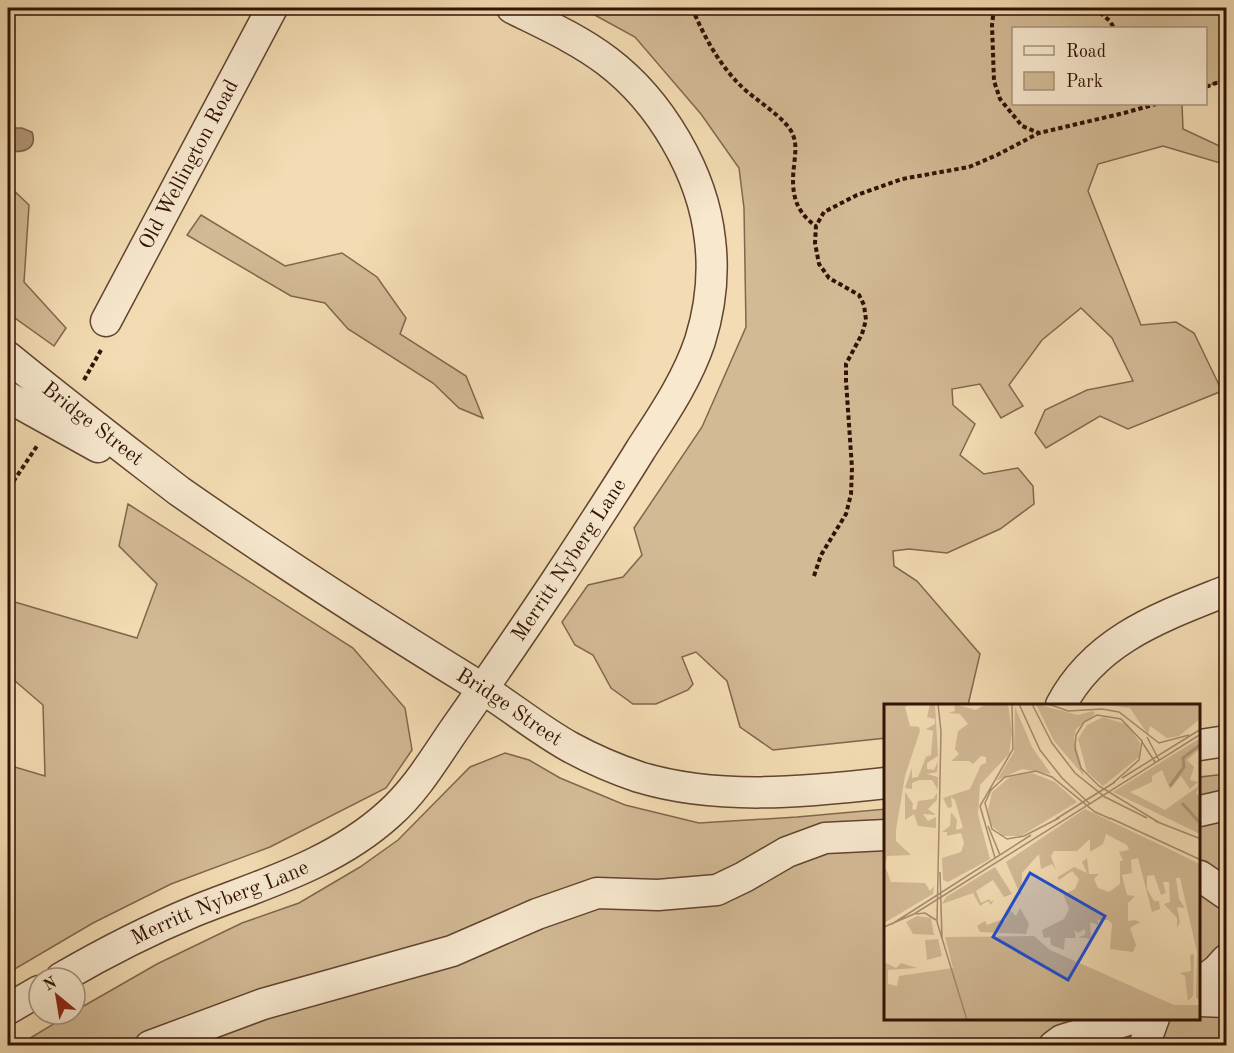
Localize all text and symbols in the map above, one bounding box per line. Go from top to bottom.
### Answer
legend [1012,27,1207,105]
text: Road [1066,43,1106,61]
text: Park [1066,73,1103,91]
street label: Old Wellington Road [135,76,242,253]
street label: Bridge Street [38,378,147,470]
street label: Merritt Nyberg Lane [508,475,630,645]
street label: Bridge Street [453,665,566,750]
inset map [884,704,1201,1020]
street label: Merritt Nyberg Lane [128,857,312,949]
north arrow [27,966,87,1026]
text: N [41,974,60,995]

